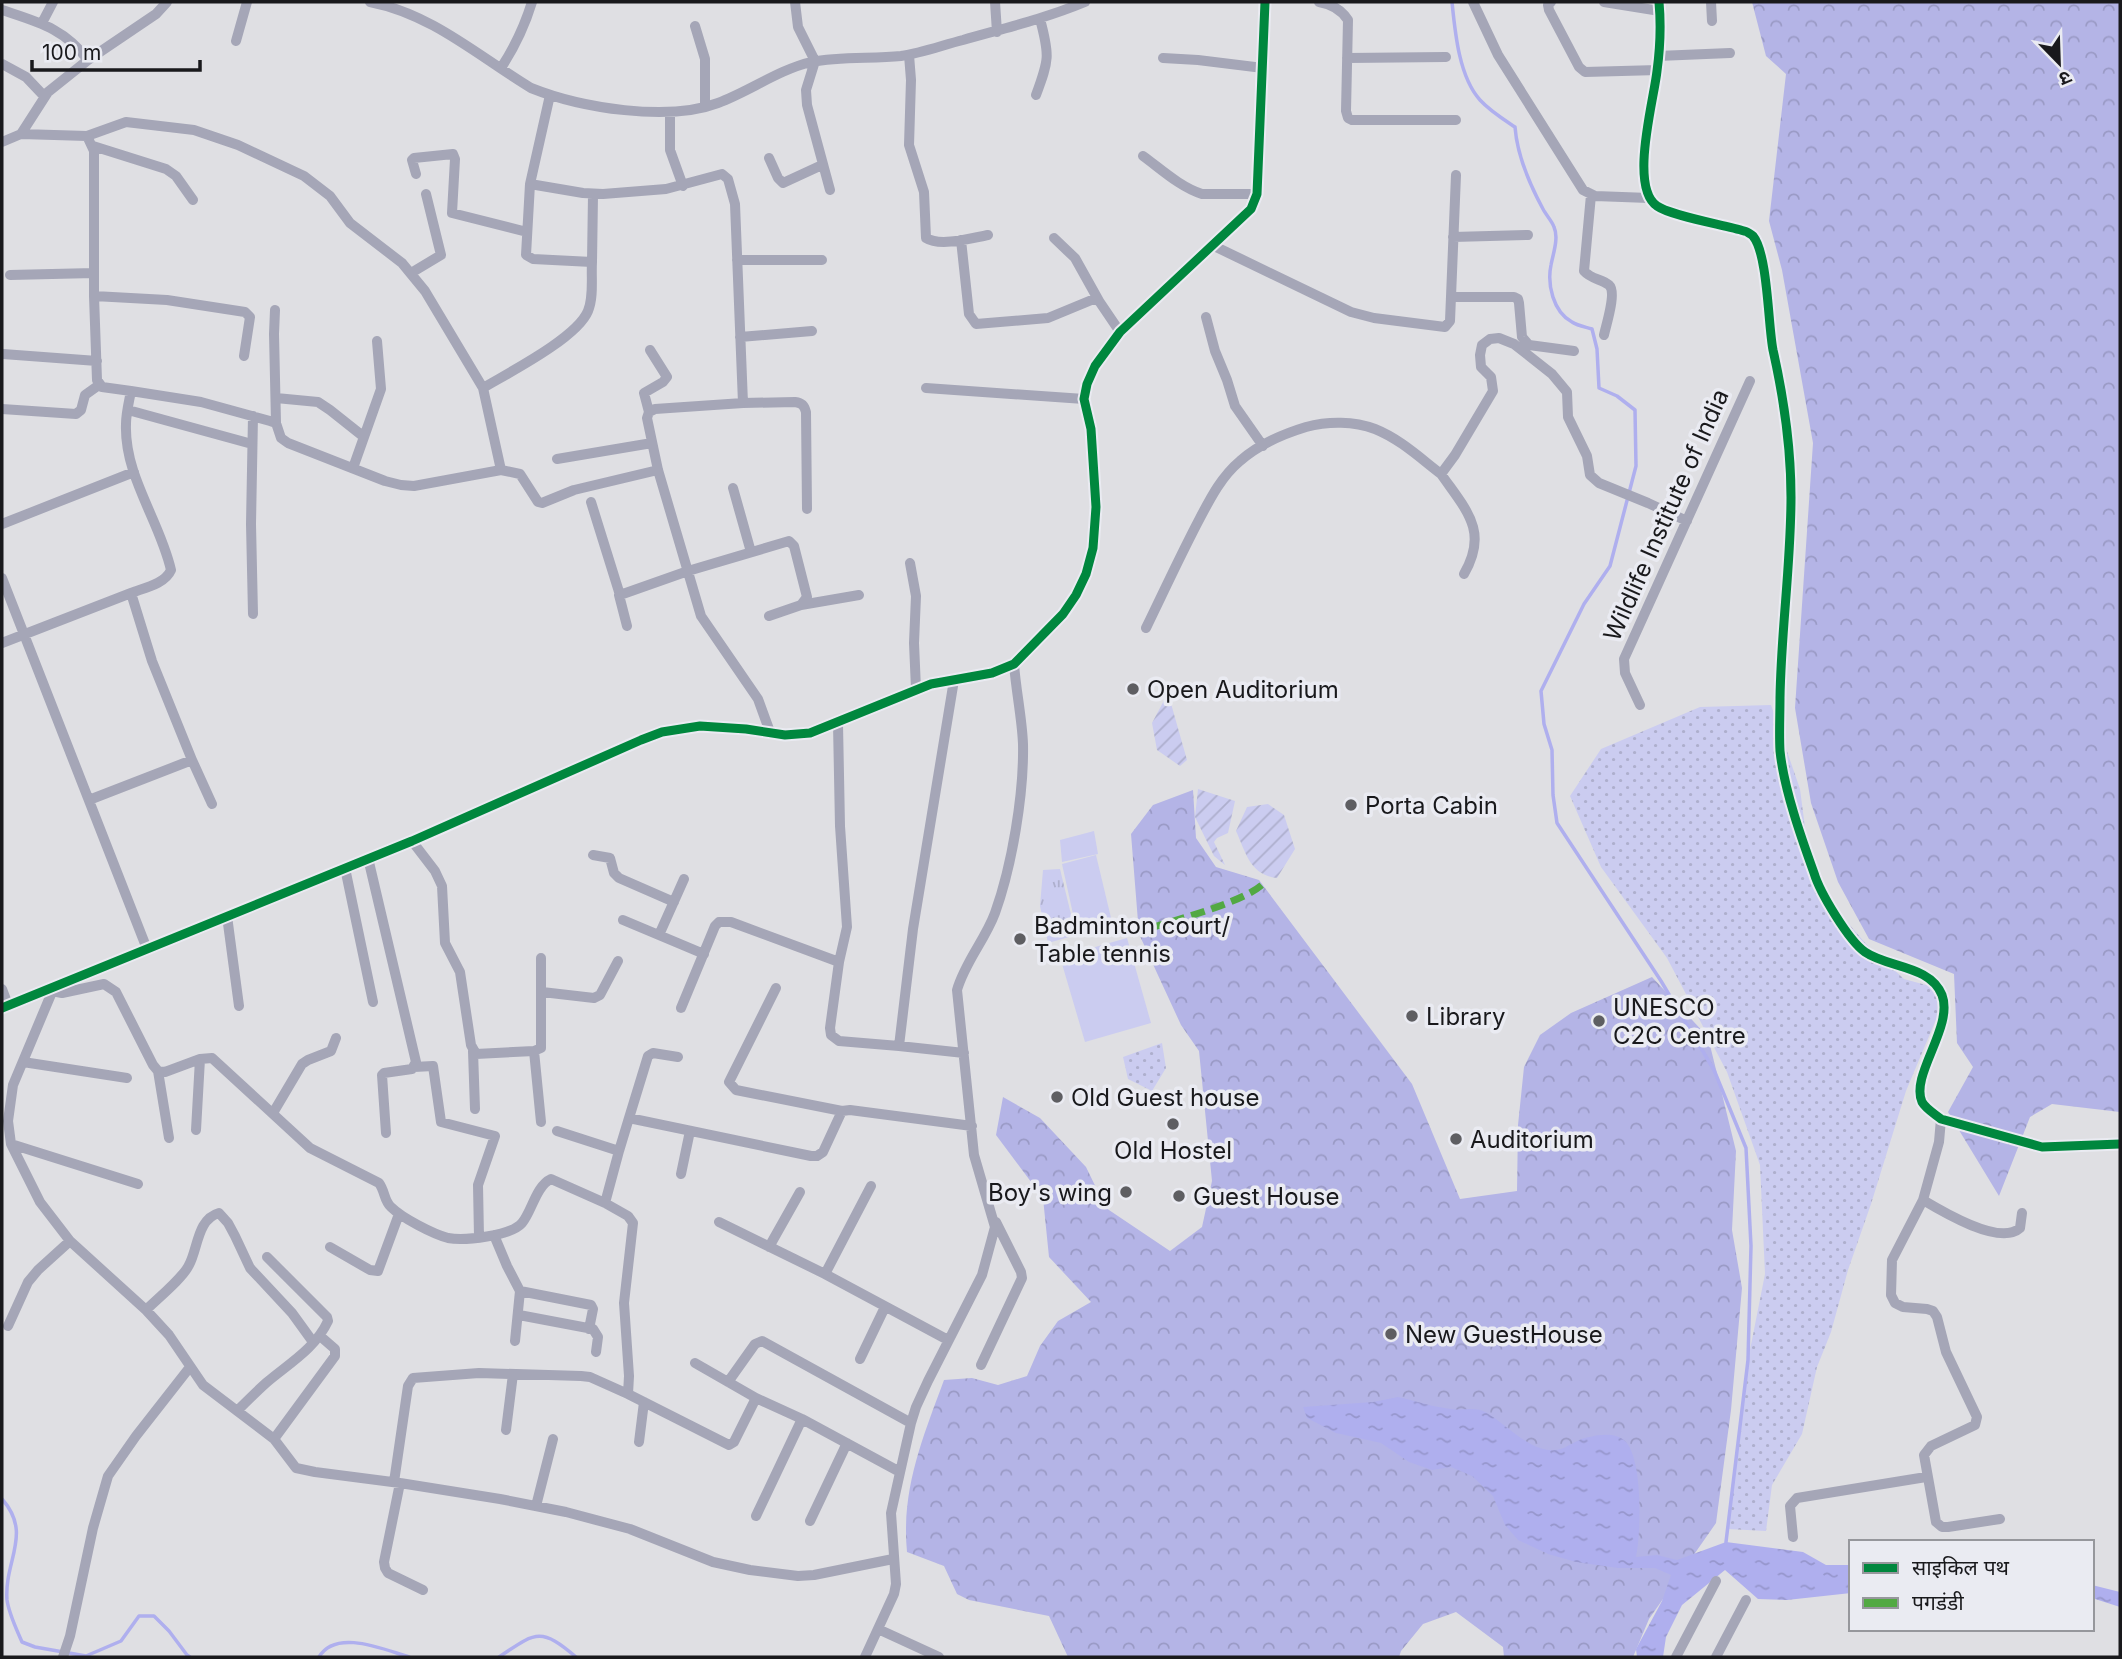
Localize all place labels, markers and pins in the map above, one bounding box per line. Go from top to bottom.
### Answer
place label: Open Auditorium [1147,675,1339,704]
marker: Open Auditorium [1125,681,1141,697]
place label: Porta Cabin [1365,791,1498,820]
marker: Porta Cabin [1343,797,1359,813]
place label: Badminton court/ Table tennis [1034,911,1230,968]
marker: Badminton court/ Table tennis [1012,931,1028,947]
place label: UNESCO C2C Centre [1613,993,1746,1050]
place label: Library [1426,1002,1506,1031]
marker: Library [1404,1008,1420,1024]
marker: UNESCO C2C Centre [1591,1013,1607,1029]
place label: Old Guest house [1071,1083,1259,1112]
marker: Old Guest house [1049,1089,1065,1105]
marker: Old Hostel [1165,1116,1181,1132]
place label: Auditorium [1470,1125,1594,1154]
marker: Auditorium [1448,1131,1464,1147]
place label: Old Hostel [1114,1136,1232,1165]
place label: Boy's wing [988,1178,1112,1207]
place label: Guest House [1193,1182,1339,1211]
marker: Boy's wing [1118,1184,1134,1200]
marker: Guest House [1171,1188,1187,1204]
place label: New GuestHouse [1405,1320,1603,1349]
marker: New GuestHouse [1383,1326,1399,1342]

